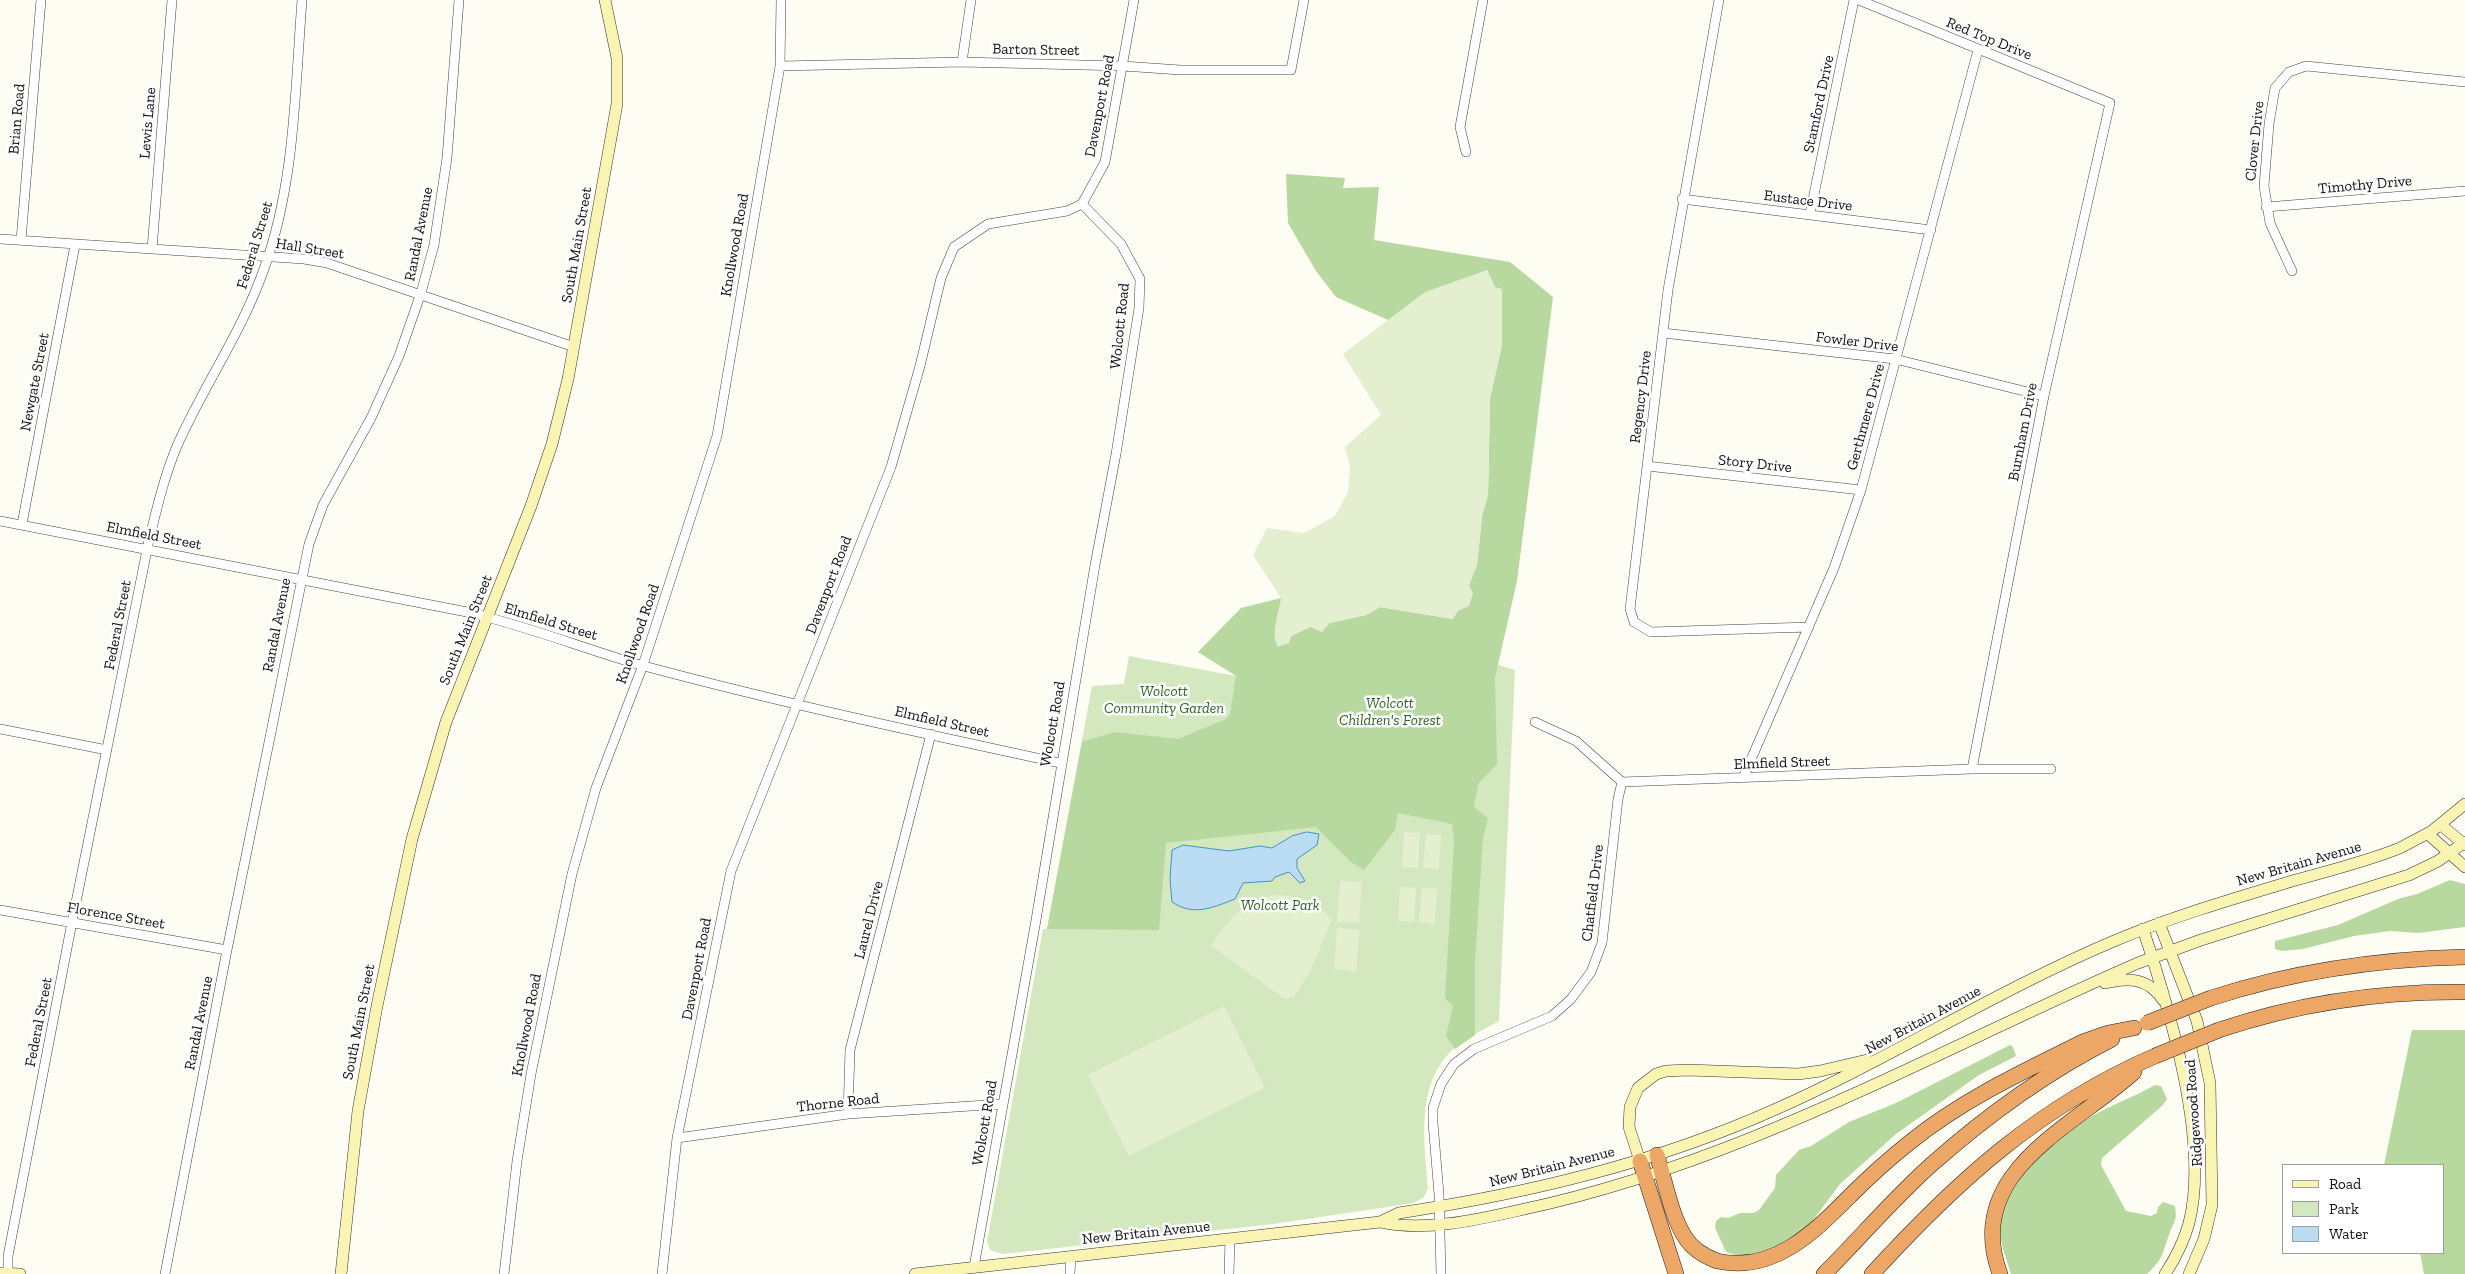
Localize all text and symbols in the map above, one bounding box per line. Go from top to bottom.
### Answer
street label: Red Top Drive [1944,14,2034,64]
street label: Barton Street [992,40,1080,60]
street label: Davenport Road [1081,53,1119,159]
street label: Stamford Drive [1800,54,1838,154]
street label: Brian Road [5,83,29,155]
street label: Lewis Lane [136,86,160,160]
street label: Clover Drive [2242,100,2268,182]
street label: Timothy Drive [2317,172,2413,198]
street label: Randal Avenue [401,185,437,283]
street label: South Main Street [558,186,596,304]
street label: Eustace Drive [1763,187,1853,215]
street label: Knollwood Road [717,192,753,298]
street label: Federal Street [233,199,277,291]
street label: Hall Street [274,235,346,263]
street label: Wolcott Road [1107,282,1133,370]
street label: Fowler Drive [1815,328,1899,356]
street label: Newgate Street [17,331,53,433]
street label: Regency Drive [1626,350,1656,444]
street label: Gerthmere Drive [1843,362,1889,472]
street label: Burnham Drive [2005,381,2041,483]
street label: Story Drive [1717,451,1793,477]
street label: Elmfield Street [105,518,203,554]
street label: Davenport Road [802,533,856,637]
street label: South Main Street [436,572,496,688]
street label: Randal Avenue [259,576,295,674]
street label: Federal Street [100,579,136,671]
street label: Knollwood Road [613,582,663,686]
street label: Elmfield Street [502,599,600,645]
street label: Wolcott Road [1037,680,1069,768]
park label: Wolcott Community Garden [1104,683,1224,718]
park label: Wolcott Children's Forest [1339,695,1441,730]
street label: Elmfield Street [893,702,991,742]
street label: Elmfield Street [1733,752,1831,774]
street label: New Britain Avenue [2235,838,2363,890]
street label: Chatfield Drive [1578,844,1608,942]
street label: Laurel Drive [851,879,887,961]
park label: Wolcott Park [1241,897,1319,915]
street label: Florence Street [66,899,166,933]
street label: Davenport Road [678,916,716,1022]
street label: South Main Street [339,963,379,1081]
street label: Knollwood Road [508,972,546,1078]
street label: Randal Avenue [181,974,217,1072]
street label: Federal Street [21,976,57,1068]
street label: New Britain Avenue [1862,982,1984,1058]
street label: Ridgewood Road [2181,1059,2207,1167]
street label: Wolcott Road [969,1079,1001,1167]
street label: Thorne Road [796,1090,880,1116]
street label: New Britain Avenue [1487,1143,1617,1191]
legend [2282,1164,2445,1254]
text: Road [2329,1175,2361,1193]
text: Park [2329,1200,2359,1218]
street label: New Britain Avenue [1081,1217,1211,1249]
text: Water [2329,1225,2369,1243]

